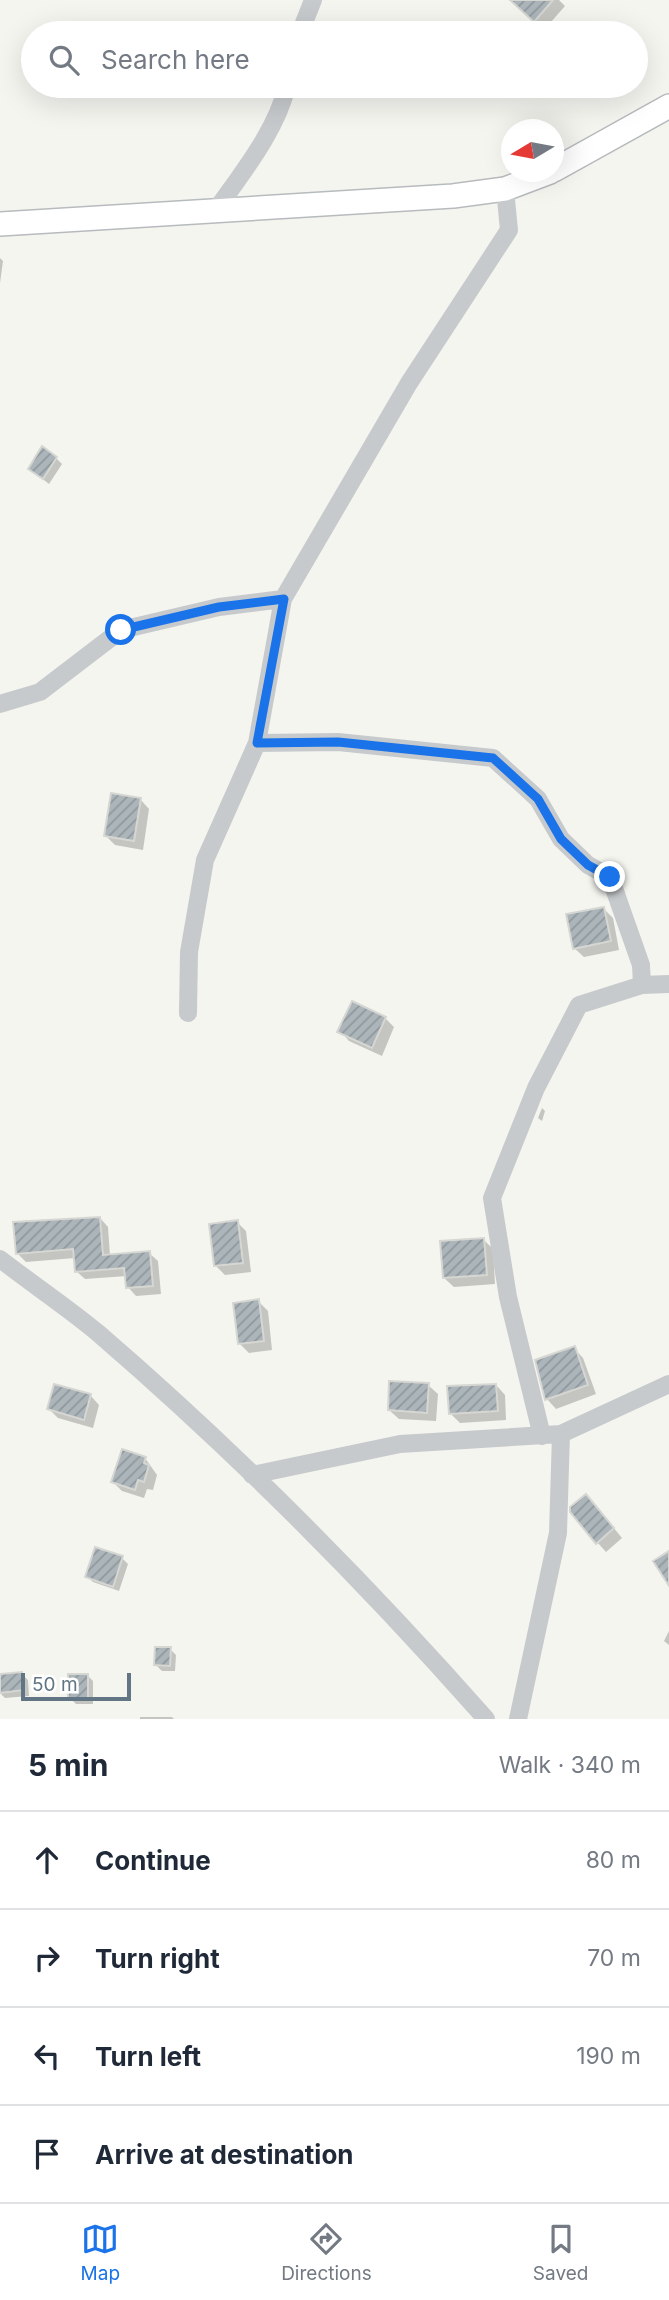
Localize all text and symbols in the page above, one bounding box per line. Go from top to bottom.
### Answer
search box [21,21,648,98]
icon: search [45,41,83,79]
text: Search here [101,44,250,75]
north arrow [501,119,564,182]
route start [105,614,136,645]
route end [594,861,625,892]
scale bar [21,1670,131,1702]
text: 50 m [32,1673,78,1696]
text: 5 min [28,1747,108,1783]
text: Walk · 340 m [499,1751,641,1779]
icon: ahead [28,1841,66,1879]
text: Continue [95,1845,211,1876]
text: 80 m [586,1846,641,1874]
icon: right [28,1939,66,1977]
text: Turn right [95,1943,220,1974]
text: 70 m [587,1944,641,1972]
icon: left [28,2037,66,2075]
text: Turn left [95,2041,201,2072]
text: 190 m [576,2042,641,2070]
icon: arrive [28,2135,66,2173]
text: Arrive at destination [95,2139,354,2170]
tab: Map [81,2220,120,2285]
tab: Directions [281,2220,372,2285]
tab: Saved [533,2220,588,2285]

